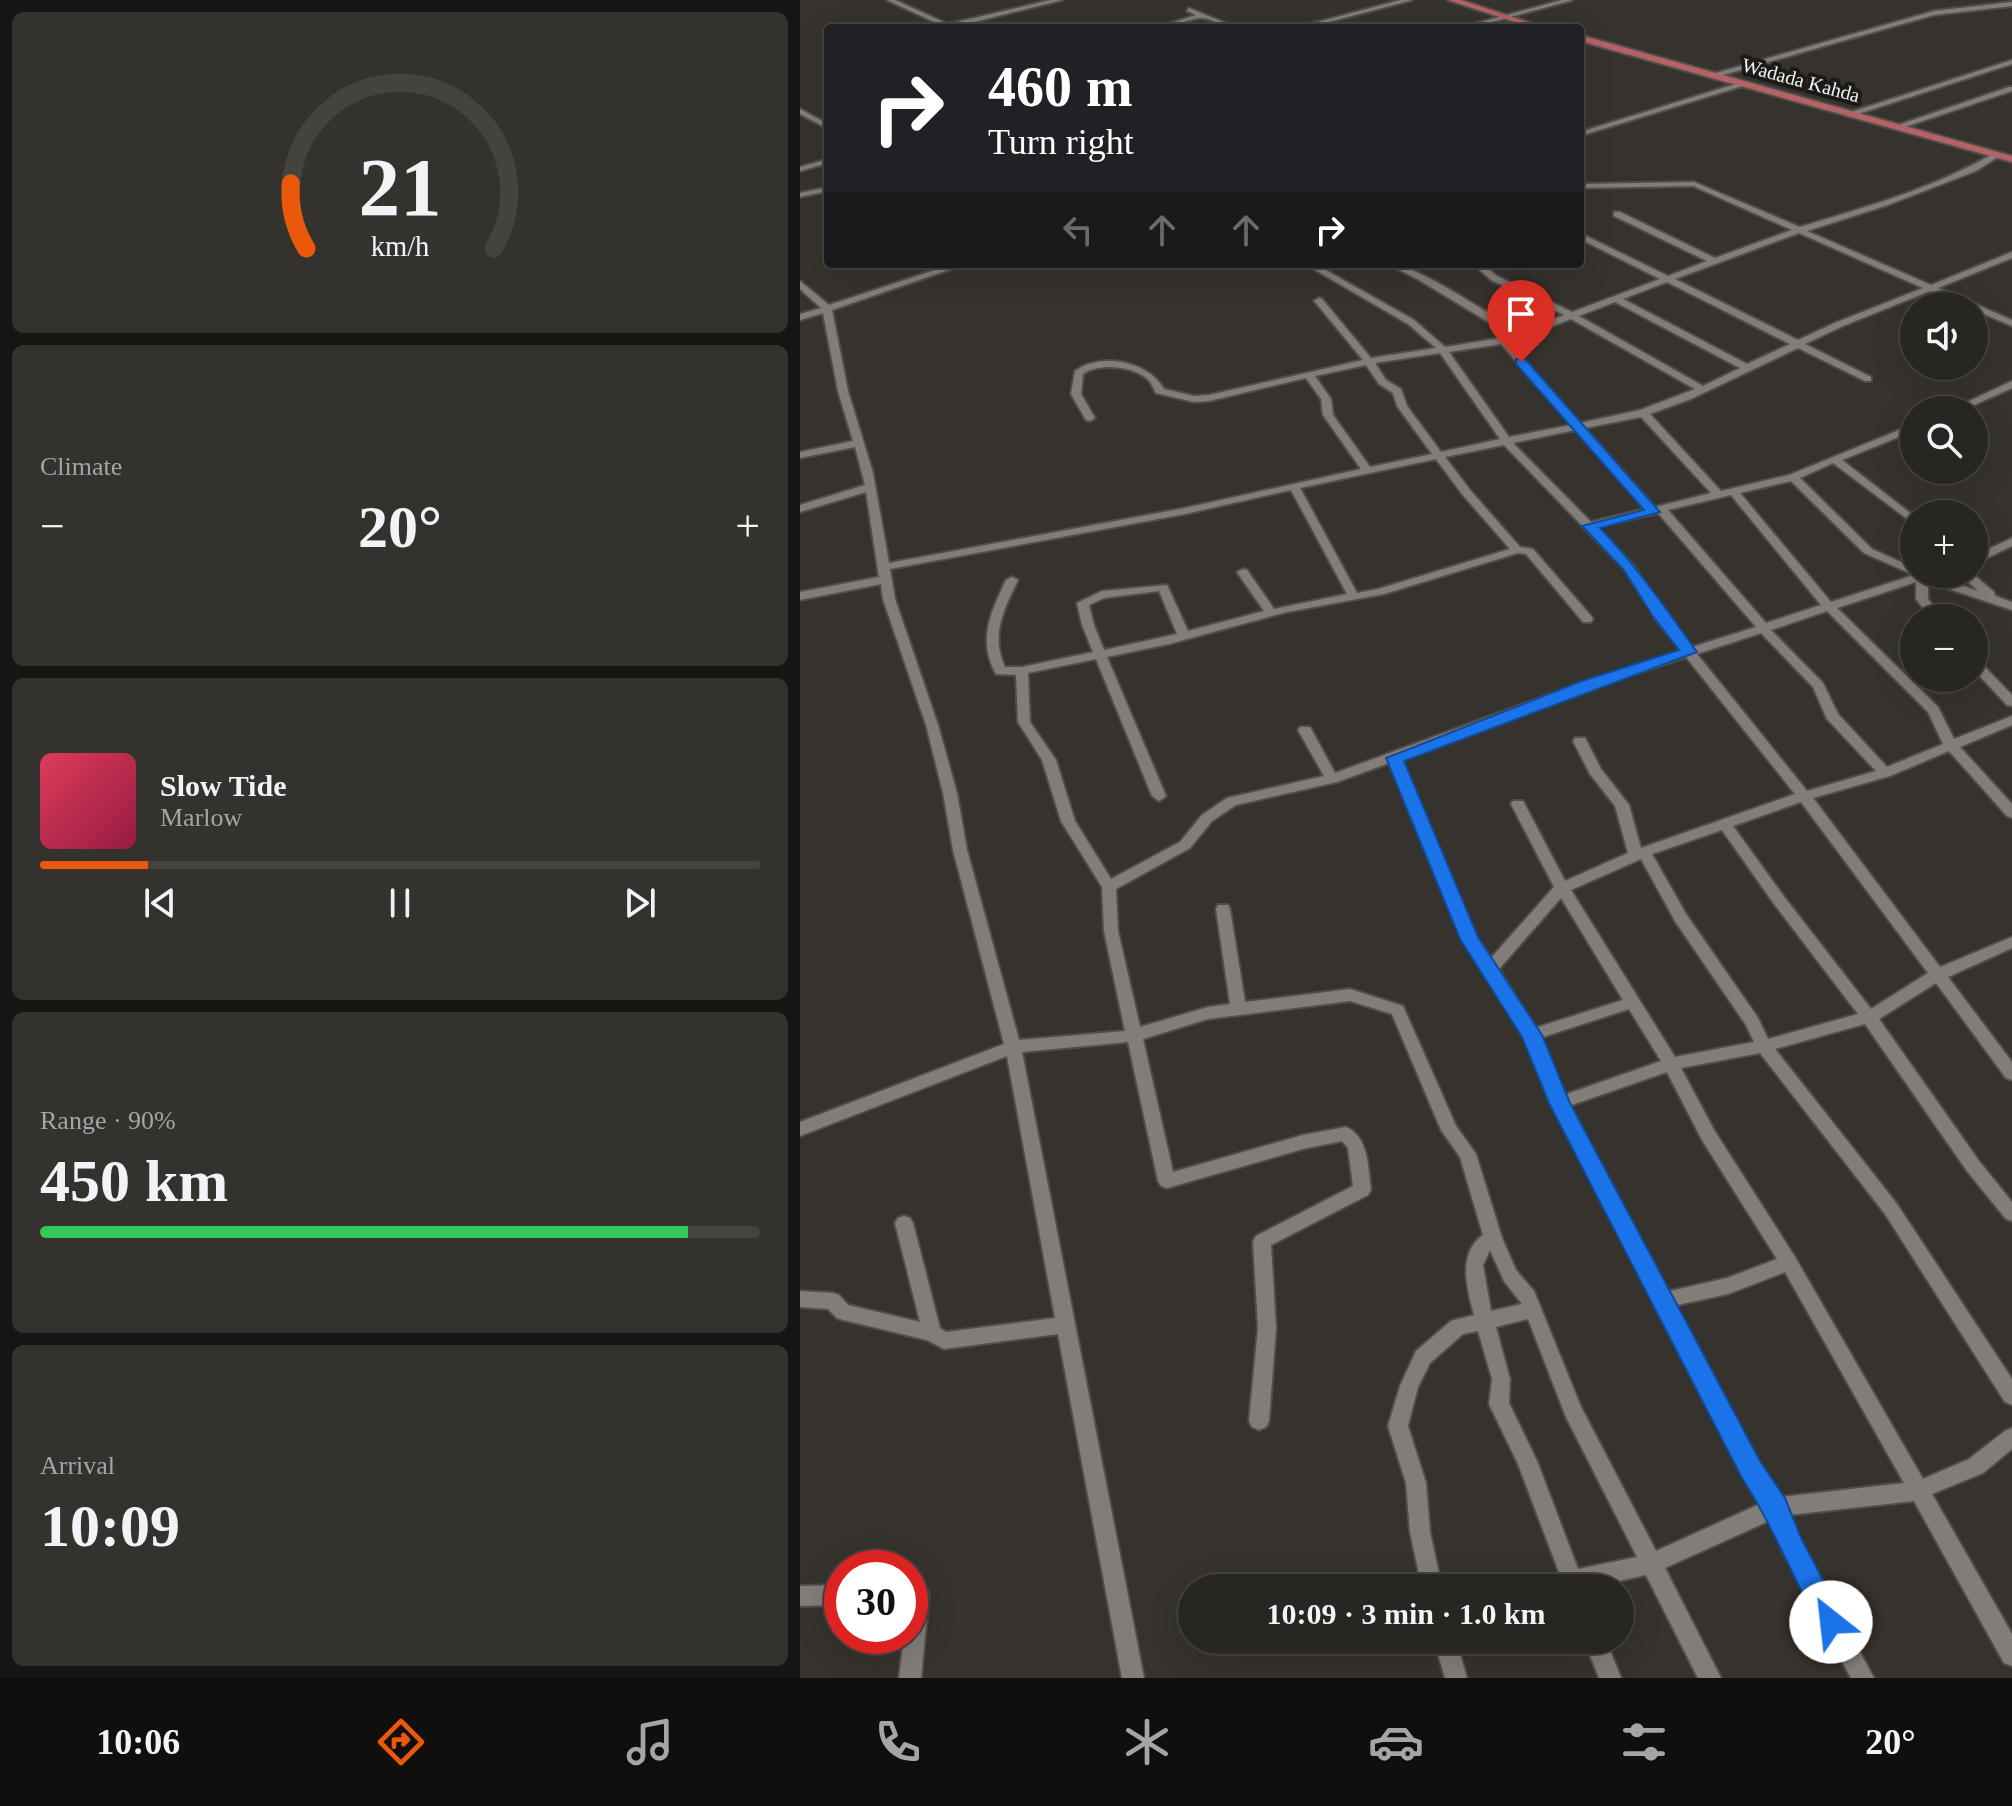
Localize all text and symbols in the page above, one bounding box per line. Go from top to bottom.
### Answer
street label: Wadada Kahda [1740,54,1862,106]
icon: right [856,56,960,160]
text: 460 m [988,56,1133,118]
text: Turn right [988,122,1134,162]
text: 21 [358,140,442,232]
icon: left [1056,208,1100,252]
icon: ahead [1140,208,1184,252]
icon: ahead [1224,208,1268,252]
icon: right [1308,208,1352,252]
text: km/h [371,231,429,262]
pin [1487,280,1555,362]
icon: arrive [1499,292,1543,336]
map controls [1900,292,1988,692]
button: sound [1900,292,1988,380]
button: search [1900,396,1988,484]
text: Climate [40,452,122,481]
text: 20° [358,494,442,560]
button: + [1900,500,1988,588]
text: − [40,502,65,551]
text: + [735,502,760,551]
button: − [1900,604,1988,692]
text: Slow Tide [160,769,286,802]
text: Marlow [160,803,242,832]
icon: previous [138,881,182,925]
icon: pause [378,881,422,925]
icon: next [618,881,662,925]
text: Range · 90% [40,1106,176,1135]
text: 450 km [40,1148,228,1214]
text: Arrival [40,1451,115,1480]
text: 10:09 [40,1493,180,1559]
speed limit sign: 30 [824,1550,928,1654]
position arrow [1789,1580,1873,1664]
text: 10:09 · 3 min · 1.0 km [1266,1597,1546,1630]
icon: directions [373,1714,429,1770]
icon: music [622,1714,678,1770]
icon: phone [870,1714,926,1770]
icon: climate [1119,1714,1175,1770]
icon: car [1368,1714,1424,1770]
icon: filters [1616,1714,1672,1770]
text: 10:06 [96,1722,180,1762]
text: 20° [1865,1722,1916,1762]

